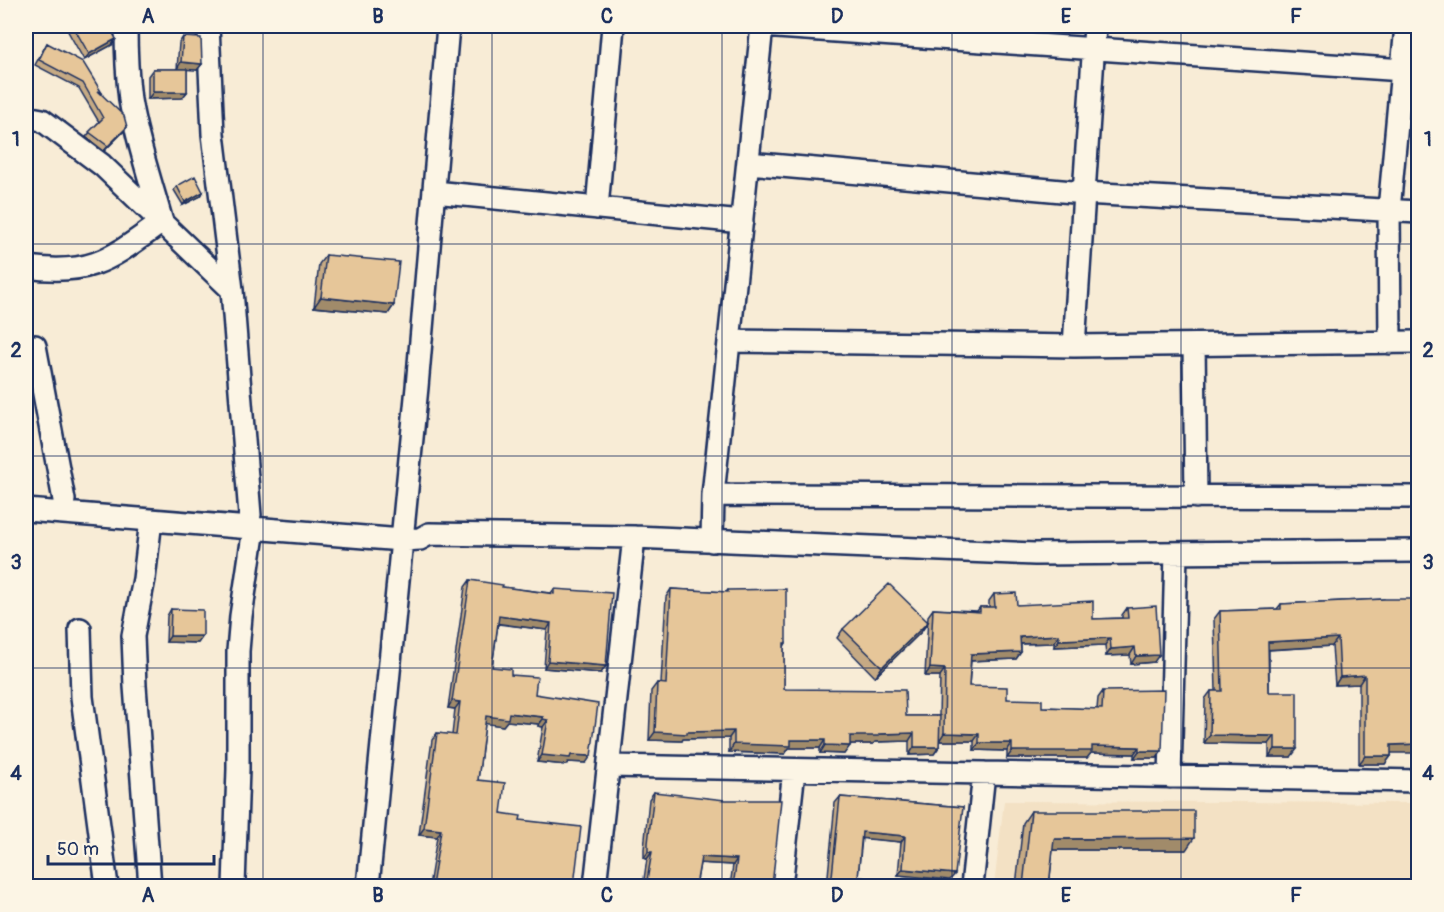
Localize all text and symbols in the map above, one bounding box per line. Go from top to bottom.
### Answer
text: A [142,4,155,29]
text: B [372,4,384,29]
text: C [601,4,613,29]
text: D [831,4,844,29]
text: E [1061,4,1072,29]
text: F [1290,4,1302,29]
text: 1 [12,127,20,152]
text: 1 [1424,127,1432,152]
text: 2 [10,338,22,363]
text: 2 [1422,338,1434,363]
text: 3 [10,550,22,575]
text: 3 [1422,550,1434,575]
text: 4 [10,761,22,786]
text: 4 [1422,761,1434,786]
scale bar [48,828,214,866]
text: 50 m [57,838,99,861]
text: A [142,883,155,908]
text: B [372,883,384,908]
text: C [601,883,613,908]
text: D [831,883,844,908]
text: E [1061,883,1072,908]
text: F [1290,883,1302,908]

